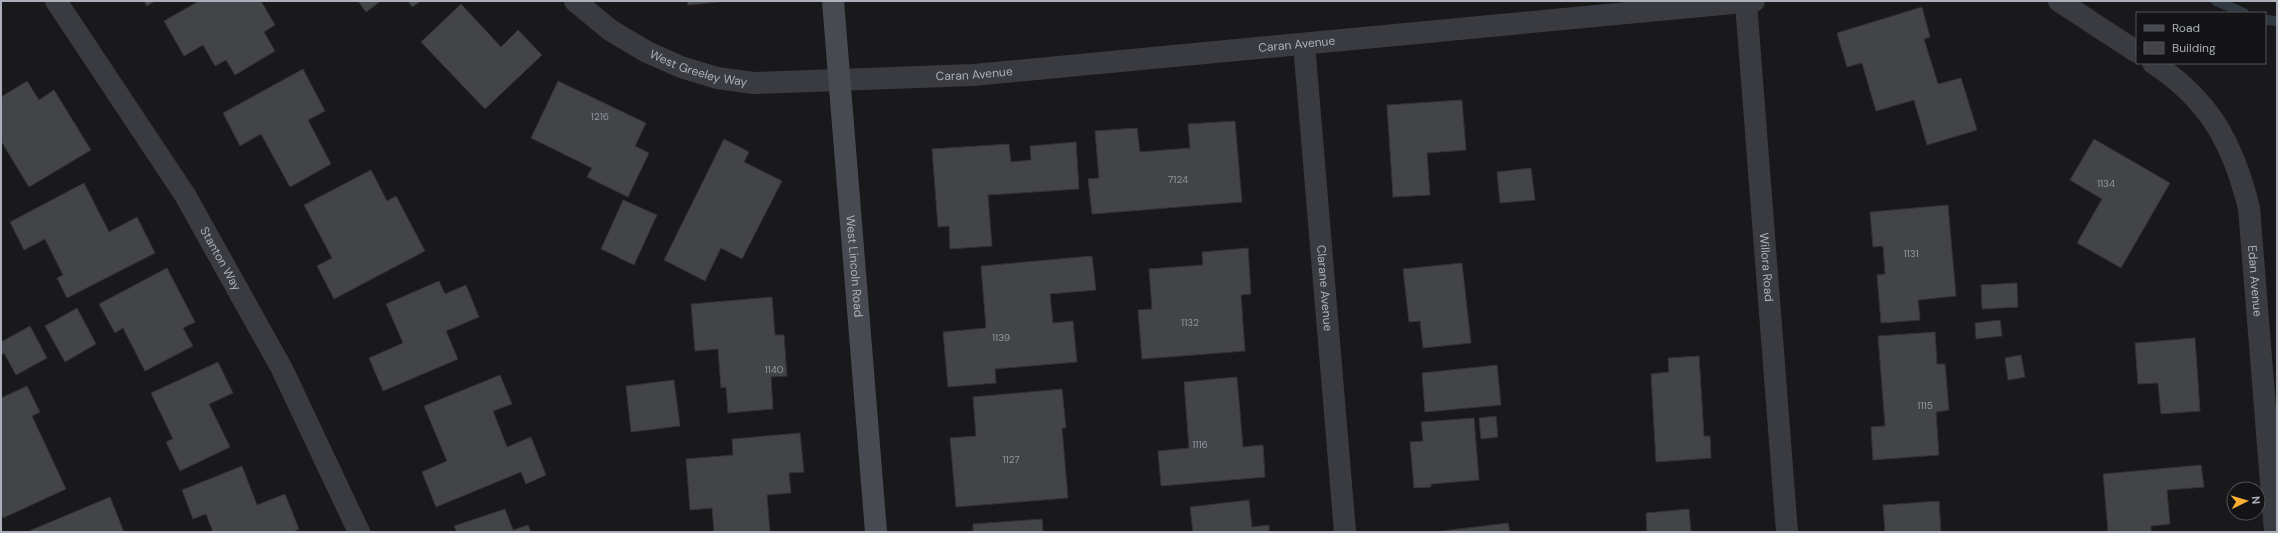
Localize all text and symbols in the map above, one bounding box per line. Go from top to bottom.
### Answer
legend [2136,12,2266,64]
text: Road [2172,20,2200,36]
street label: Caran Avenue [1258,33,1336,56]
text: Building [2172,40,2216,56]
street label: West Greeley Way [647,46,749,90]
street label: Caran Avenue [935,63,1013,84]
house number: 1216 [591,110,609,123]
house number: 7124 [1168,173,1188,186]
house number: 1134 [2097,177,2115,190]
street label: West Lincoln Road [842,214,867,318]
street label: Stanton Way [196,224,245,294]
street label: Willora Road [1756,232,1777,302]
street label: Clarane Avenue [1313,244,1336,332]
street label: Edan Avenue [2244,245,2266,318]
house number: 1131 [1903,247,1919,260]
house number: 1132 [1181,316,1199,329]
house number: 1139 [992,331,1010,344]
house number: 1140 [764,363,784,376]
house number: 1115 [1917,399,1933,412]
house number: 1116 [1192,438,1208,451]
house number: 1127 [1002,453,1020,466]
north arrow [2226,481,2266,521]
text: N [2249,496,2263,505]

